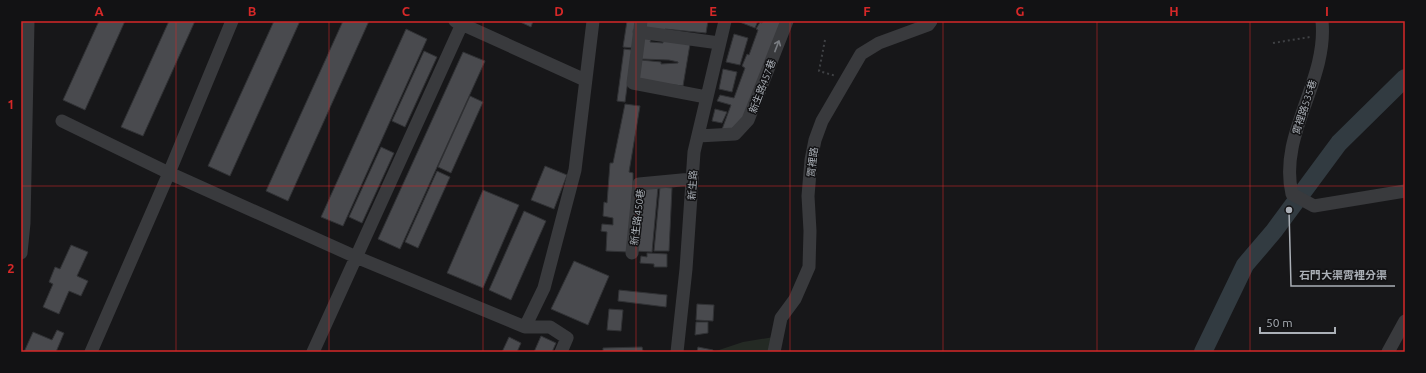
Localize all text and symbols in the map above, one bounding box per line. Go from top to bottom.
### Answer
text: A [94,4,104,18]
text: B [248,4,257,18]
text: C [402,4,411,18]
text: D [554,4,564,18]
text: E [709,4,717,18]
text: F [863,4,871,18]
text: G [1016,4,1025,18]
text: H [1169,4,1179,18]
text: I [1325,4,1329,18]
one-way arrow [774,40,782,52]
street label: 新生路457巷 [747,58,778,115]
street label: 霄裡路535巷 [1290,78,1319,136]
text: 1 [7,97,15,111]
street label: 霄裡路 [805,147,820,178]
street label: 新生路 [686,170,699,200]
street label: 新生路450巷 [629,188,646,246]
text: 2 [7,261,15,275]
callout: 石門大渠霄裡分渠 [1291,263,1395,286]
text: 石門大渠霄裡分渠 [1299,269,1387,281]
scale bar [1260,309,1335,335]
text: 50 m [1266,316,1293,329]

